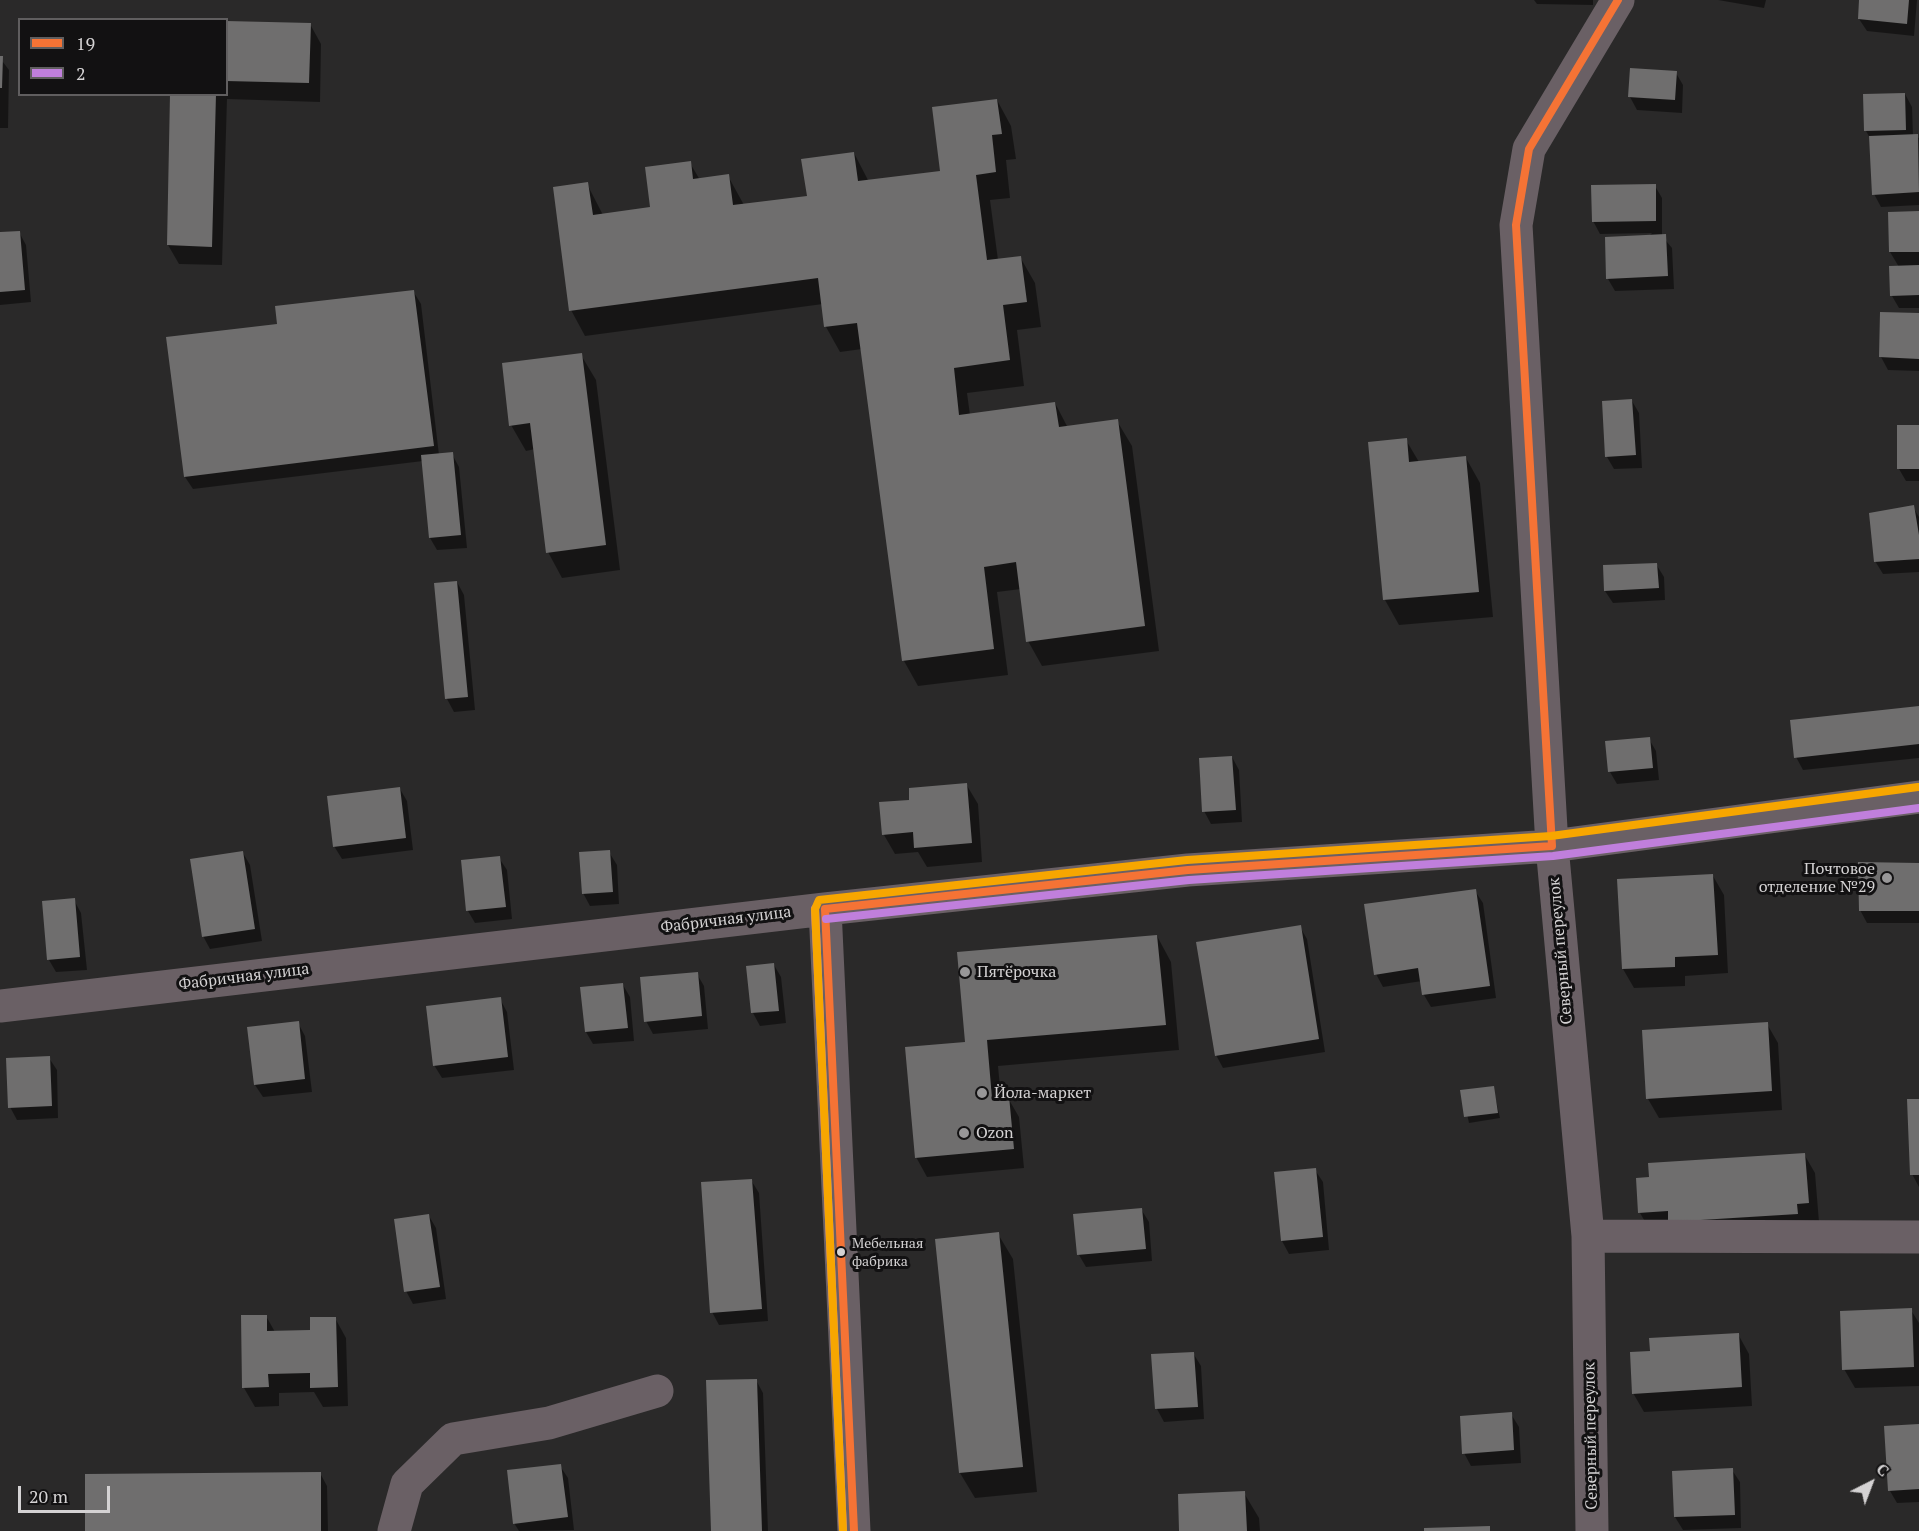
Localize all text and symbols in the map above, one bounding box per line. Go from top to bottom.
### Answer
legend [18,18,228,96]
text: 19 [76,31,95,55]
text: 2 [76,61,86,85]
place label: Почтовое отделение №29 [1759,859,1875,897]
marker: Почтовое отделение №29 [1880,871,1894,885]
street label: Северный переулок [1545,877,1577,1025]
street label: Фабричная улица [660,902,792,938]
street label: Фабричная улица [178,959,310,995]
place label: Пятёрочка [977,962,1056,982]
marker: Пятёрочка [958,965,972,979]
place label: Йола-маркет [994,1083,1091,1103]
marker: Йола-маркет [975,1086,989,1100]
place label: Ozon [976,1123,1014,1143]
marker: Ozon [957,1126,971,1140]
place label: Мебельная фабрика [852,1236,923,1268]
marker: Мебельная фабрика [835,1246,847,1258]
street label: Северный переулок [1580,1362,1602,1510]
north arrow [1841,1453,1901,1513]
text: С [1872,1458,1894,1481]
scale bar [21,1474,112,1512]
text: 20 m [29,1484,68,1508]

